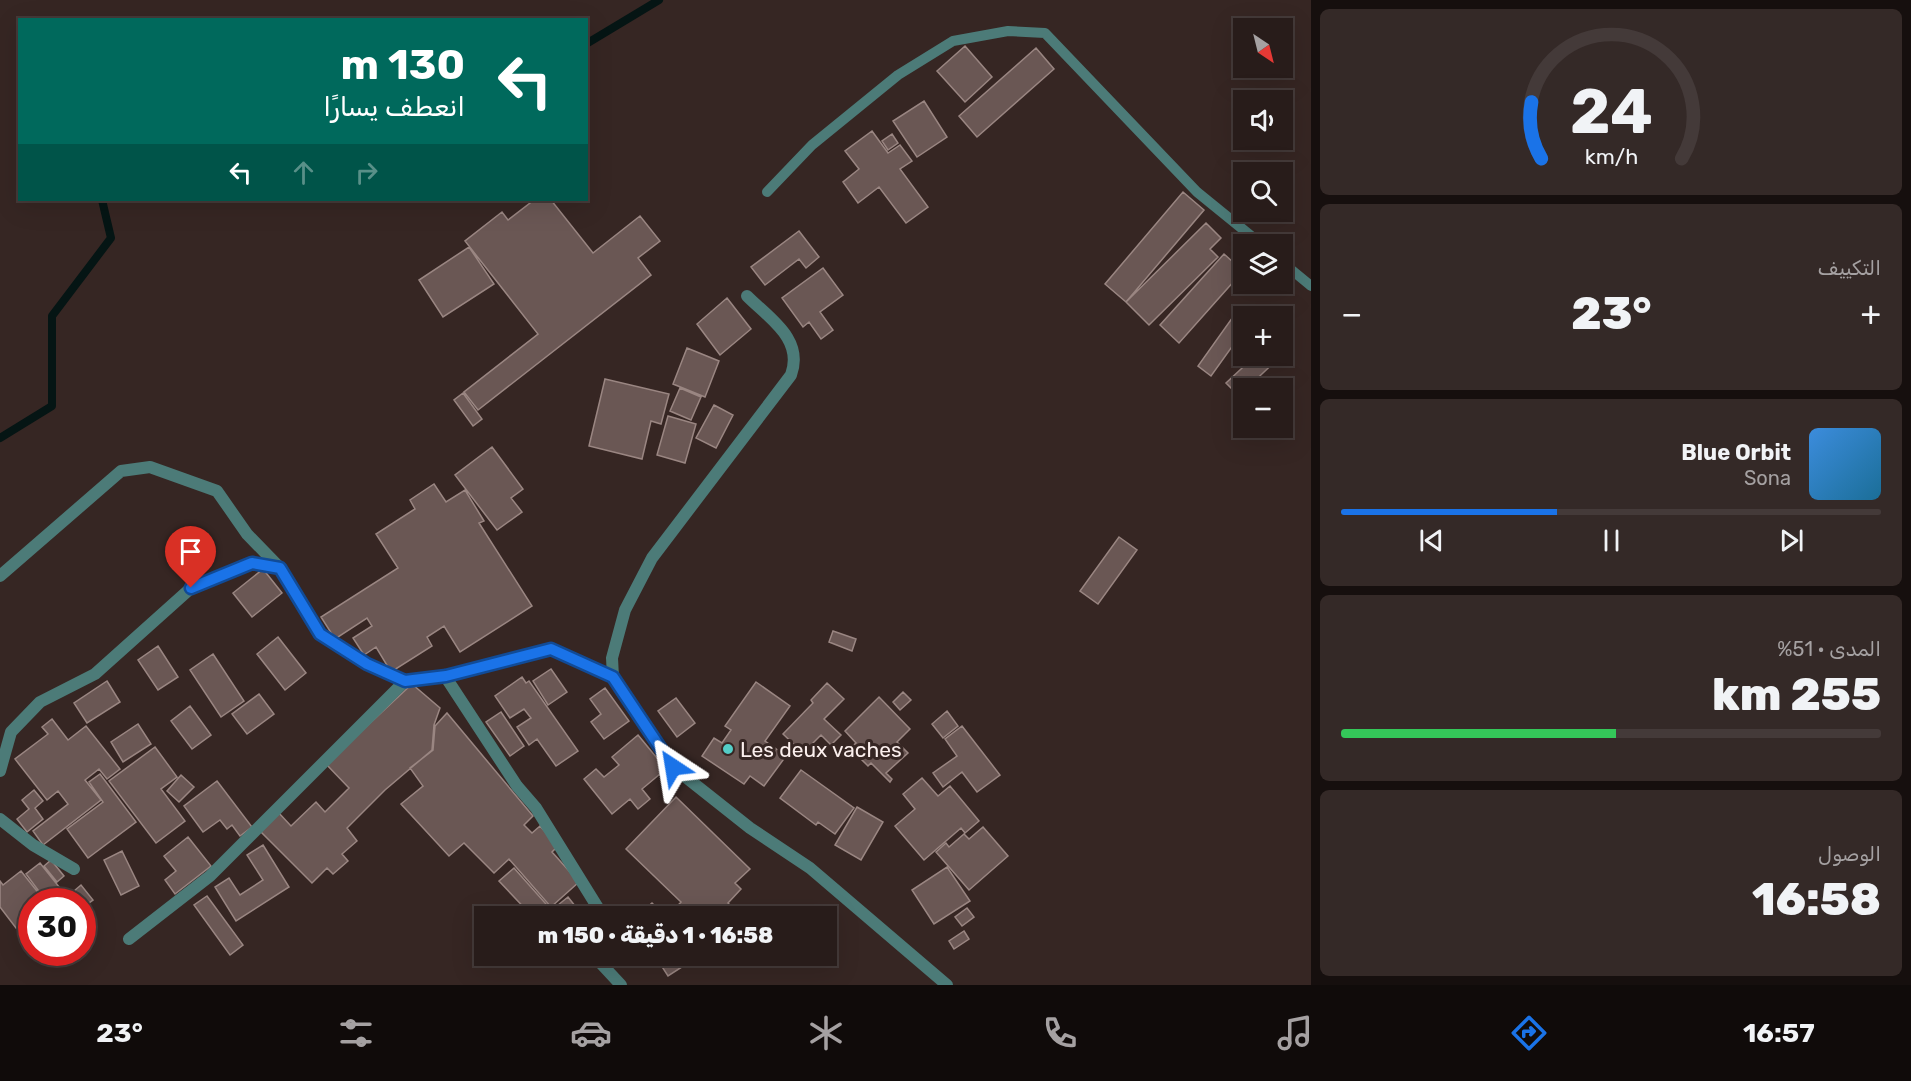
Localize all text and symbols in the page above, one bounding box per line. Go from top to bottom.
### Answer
north arrow [1233,18,1293,78]
map controls [1233,18,1293,438]
text: 130 m [340,40,465,90]
icon: left [486,42,564,120]
text: 24 [1570,75,1652,149]
button: sound [1233,90,1293,150]
text: انعطف يسارًا [323,91,465,123]
text: km/h [1584,144,1638,169]
icon: left [224,156,257,189]
icon: ahead [287,156,320,189]
icon: right [350,156,383,189]
button: search [1233,162,1293,222]
button: layers [1233,234,1293,294]
text: التكييف [1818,256,1881,280]
text: 23° [1571,287,1652,340]
text: − [1341,294,1362,333]
text: + [1860,294,1881,333]
button: + [1233,306,1293,366]
button: − [1233,378,1293,438]
text: Blue Orbit [1681,439,1791,466]
text: Sona [1744,466,1791,490]
icon: previous [1415,524,1448,557]
icon: pause [1595,524,1628,557]
icon: next [1775,524,1808,557]
pin [165,526,216,588]
icon: arrive [174,535,207,568]
text: المدى · 51% [1777,637,1881,661]
text: 255 km [1712,668,1881,721]
position arrow [641,735,705,799]
place label: Les deux vaches [740,737,902,762]
marker: Les deux vaches [721,742,735,756]
text: الوصول [1818,842,1881,866]
text: 16:58 [1752,873,1881,926]
speed limit sign: 30 [18,888,96,966]
text: 16:58 · 1 دقيقة · 150 m [538,922,773,949]
icon: filters [335,1012,377,1054]
icon: car [570,1012,612,1054]
icon: climate [805,1012,847,1054]
icon: phone [1039,1012,1081,1054]
icon: music [1274,1012,1316,1054]
icon: directions [1508,1012,1550,1054]
text: 23° [96,1017,143,1049]
text: 16:57 [1743,1017,1815,1049]

